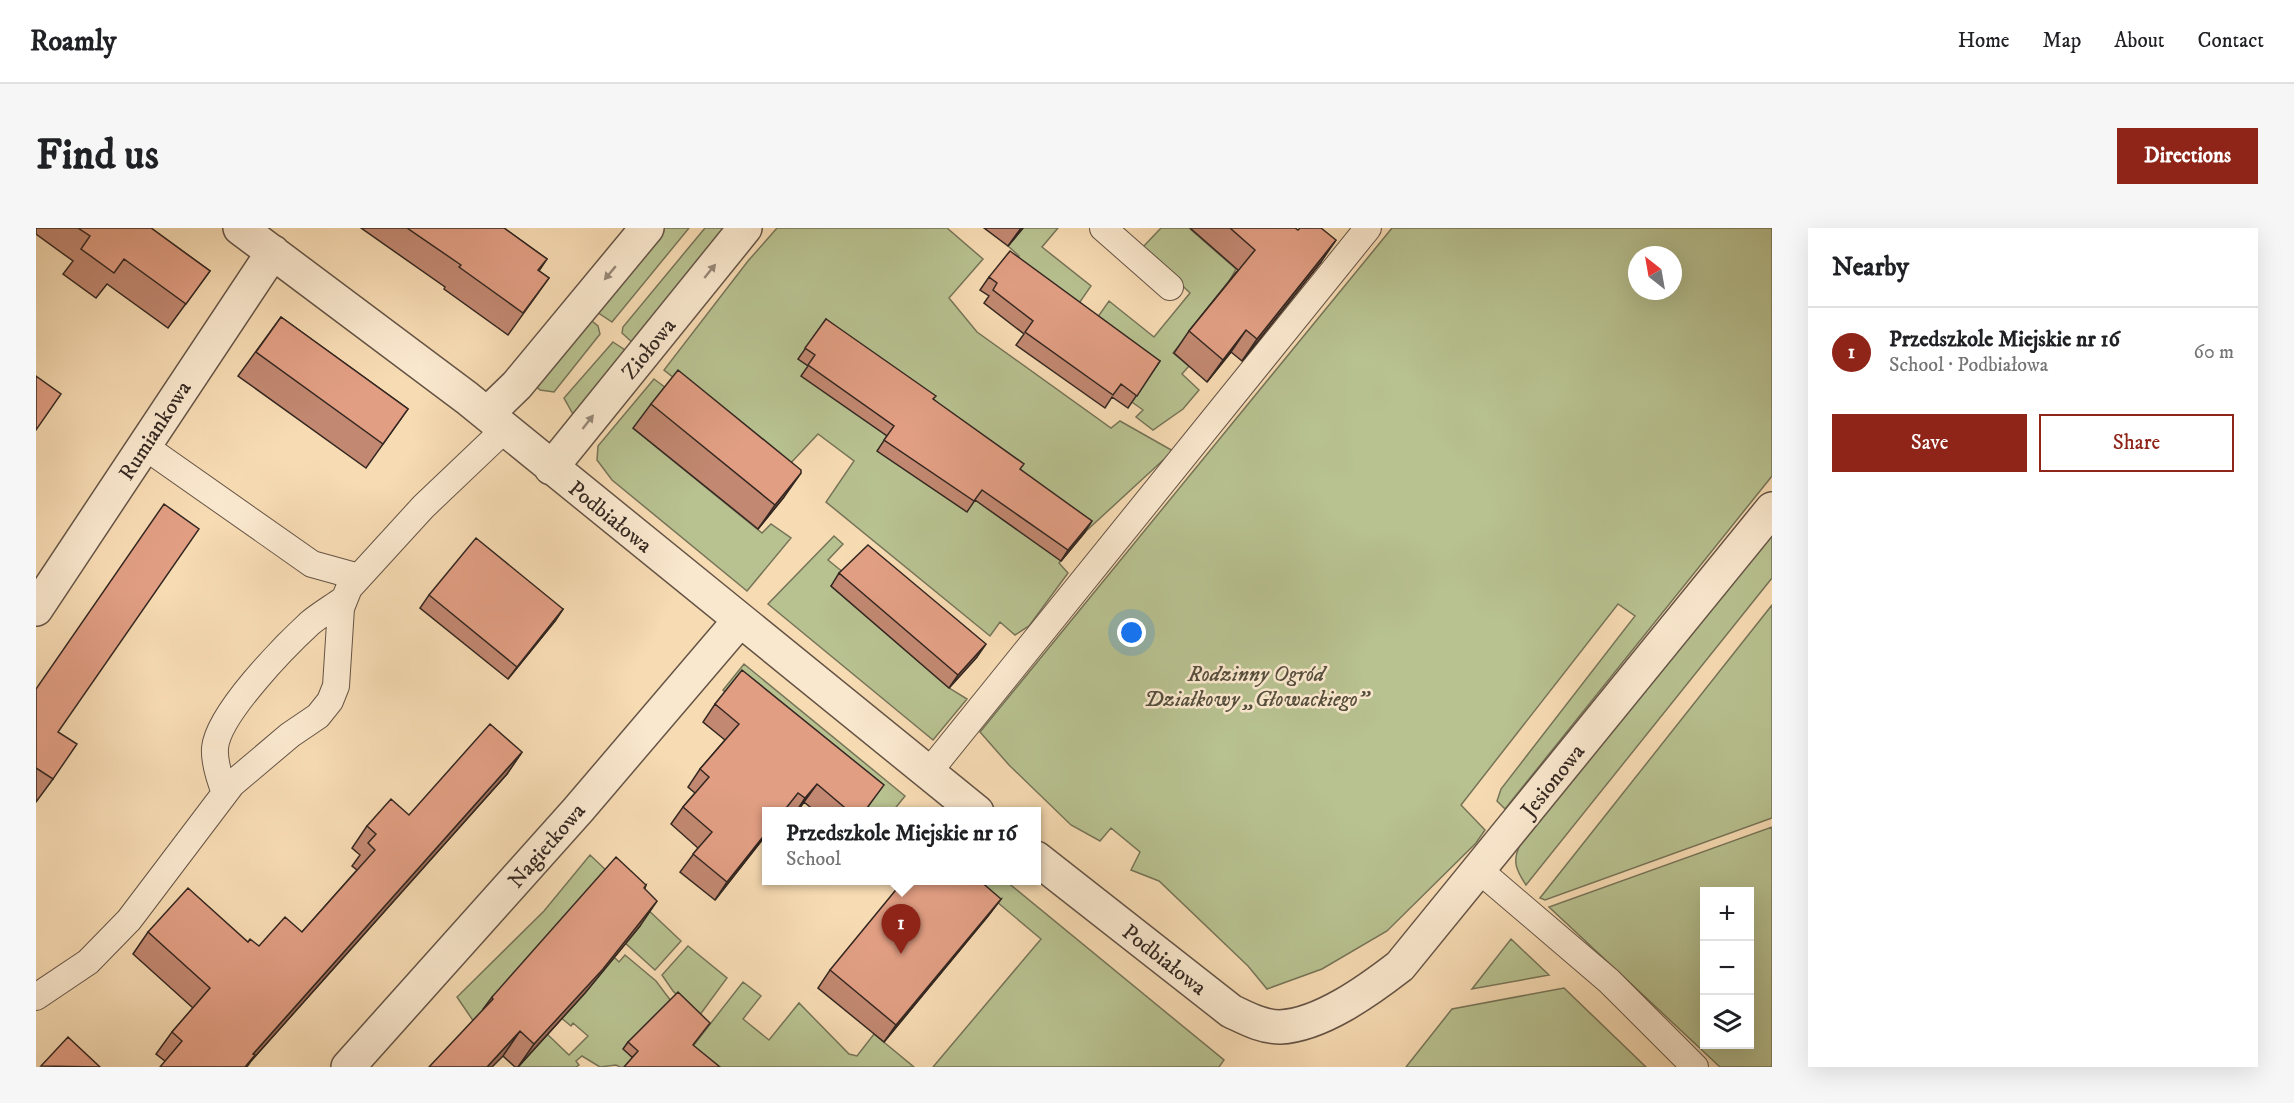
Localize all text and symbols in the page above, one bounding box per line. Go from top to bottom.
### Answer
text: Roamly [30,24,116,59]
text: Home [1958,28,2010,54]
text: Map [2043,28,2081,54]
text: About [2114,28,2165,54]
text: Contact [2198,28,2264,54]
button: Directions [2117,128,2258,184]
text: Find us [36,130,159,182]
north arrow [1628,246,1682,300]
text: Nearby [1832,251,1909,284]
one-way arrow [704,263,717,279]
one-way arrow [603,265,616,281]
street label: Ziołowa [616,312,682,385]
text: Przedszkole Miejskie nr 16 [1889,326,2120,353]
text: 1 [1848,340,1855,365]
text: 60 m [2194,340,2234,365]
text: School · Podbiałowa [1889,353,2048,378]
street label: Rumiankowa [113,376,198,486]
button: Save [1832,414,2027,472]
button: Share [2039,414,2234,472]
one-way arrow [581,415,593,430]
street label: Podbiałowa [563,475,658,560]
your location [1117,618,1146,647]
park label: Rodzinny Ogród Działkowy „Głowackiego” [1144,661,1371,713]
street label: Jesionowa [1514,738,1591,825]
street label: Nagietkowa [503,797,592,894]
popup [762,807,1041,885]
text: Przedszkole Miejskie nr 16 [786,820,1017,847]
text: School [786,847,841,872]
map controls [1700,887,1754,1049]
button: + [1700,887,1754,941]
pin: 1 [882,904,920,954]
street label: Podbiałowa [1116,919,1212,1002]
button: − [1700,941,1754,995]
button: layers [1700,995,1754,1049]

